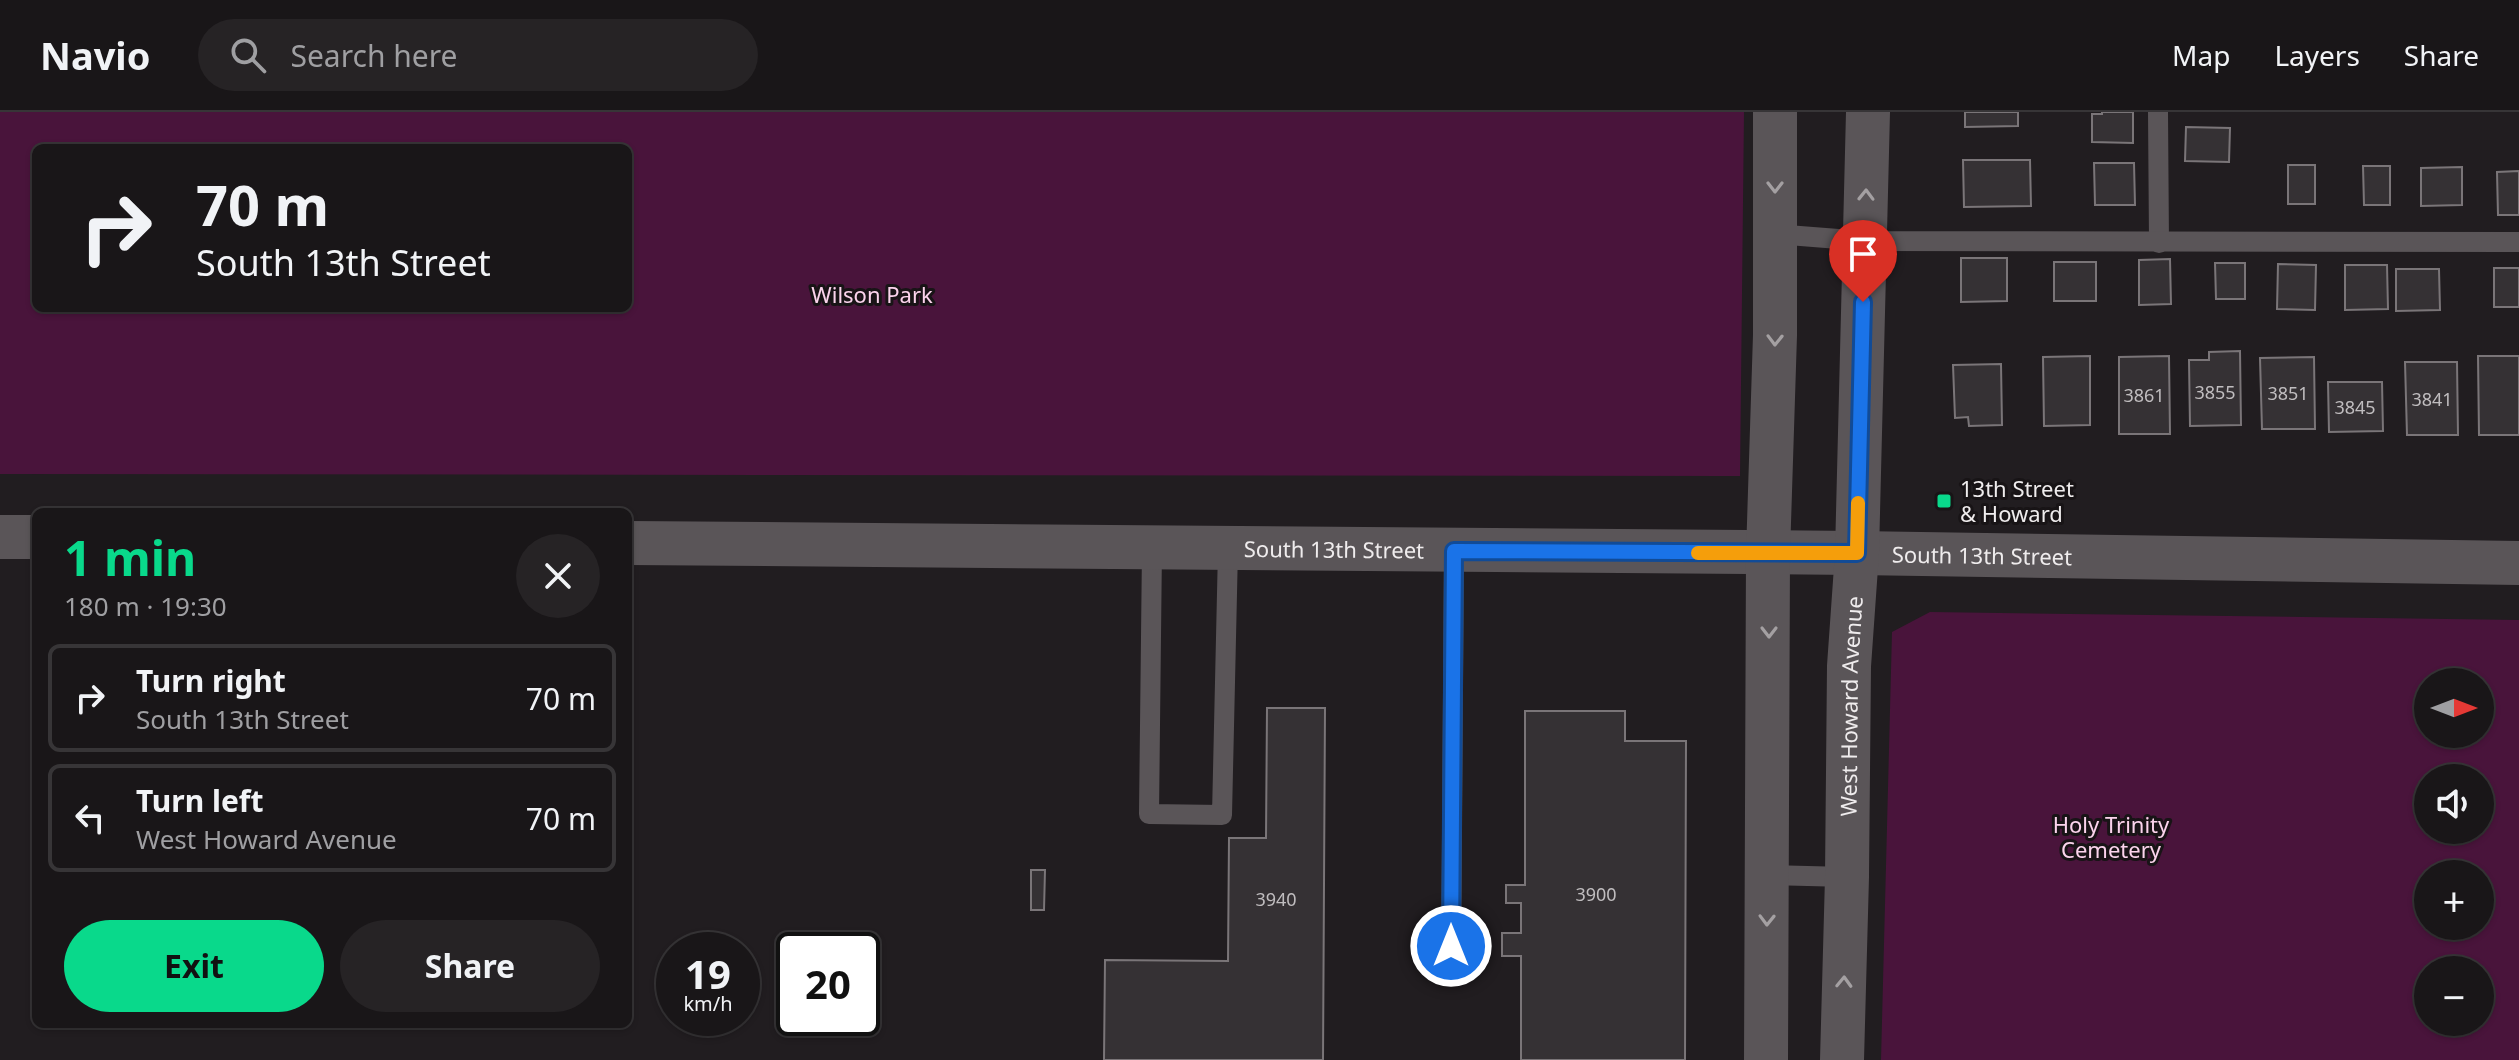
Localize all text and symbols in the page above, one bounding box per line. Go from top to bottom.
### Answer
search box [198,19,758,91]
text: Navio [40,29,150,81]
icon: search [226,33,270,77]
text: Search here [290,35,457,76]
text: Map [2172,36,2230,74]
text: Layers [2274,36,2360,74]
text: Share [2404,36,2479,74]
text: 70 m [196,166,329,242]
icon: right [64,176,168,280]
one-way arrow [1766,181,1784,194]
one-way arrow [1857,188,1874,201]
pin [1829,220,1897,302]
icon: arrive [1841,232,1885,276]
text: South 13th Street [196,238,491,287]
park label: Wilson Park [811,279,933,309]
one-way arrow [1766,334,1783,347]
house number: 3855 [2194,380,2236,404]
house number: 3851 [2267,381,2309,405]
house number: 3861 [2123,383,2165,407]
house number: 3841 [2411,387,2453,411]
house number: 3845 [2334,395,2376,419]
place label: 13th Street & Howard [1960,473,2074,528]
marker: 13th Street & Howard [1935,492,1953,510]
text: 1 min [64,525,196,590]
street label: South 13th Street [1244,533,1424,564]
button: close [516,534,600,618]
street label: South 13th Street [1892,539,2072,571]
text: 180 m · 19:30 [64,588,227,624]
street label: West Howard Avenue [1833,595,1869,817]
one-way arrow [1760,626,1778,639]
text: Turn right [136,660,286,701]
north arrow [2414,668,2494,748]
map controls [2414,668,2494,1036]
icon: right [68,676,112,720]
text: 70 m [526,678,596,719]
text: South 13th Street [136,701,349,737]
button: sound [2414,764,2494,844]
text: Turn left [136,780,264,821]
icon: left [68,796,112,840]
text: 70 m [526,798,596,839]
park label: Holy Trinity Cemetery [2053,809,2170,864]
text: West Howard Avenue [136,821,397,857]
button: + [2414,860,2494,940]
house number: 3900 [1575,882,1617,906]
house number: 3940 [1255,887,1297,911]
position arrow [1409,904,1493,988]
one-way arrow [1758,914,1776,927]
button: Exit [64,920,324,1012]
button: Share [340,920,600,1012]
speed limit sign: 20 [776,932,880,1036]
text: 19 [685,946,731,1001]
button: − [2414,956,2494,1036]
one-way arrow [1836,975,1853,988]
text: km/h [683,990,733,1017]

